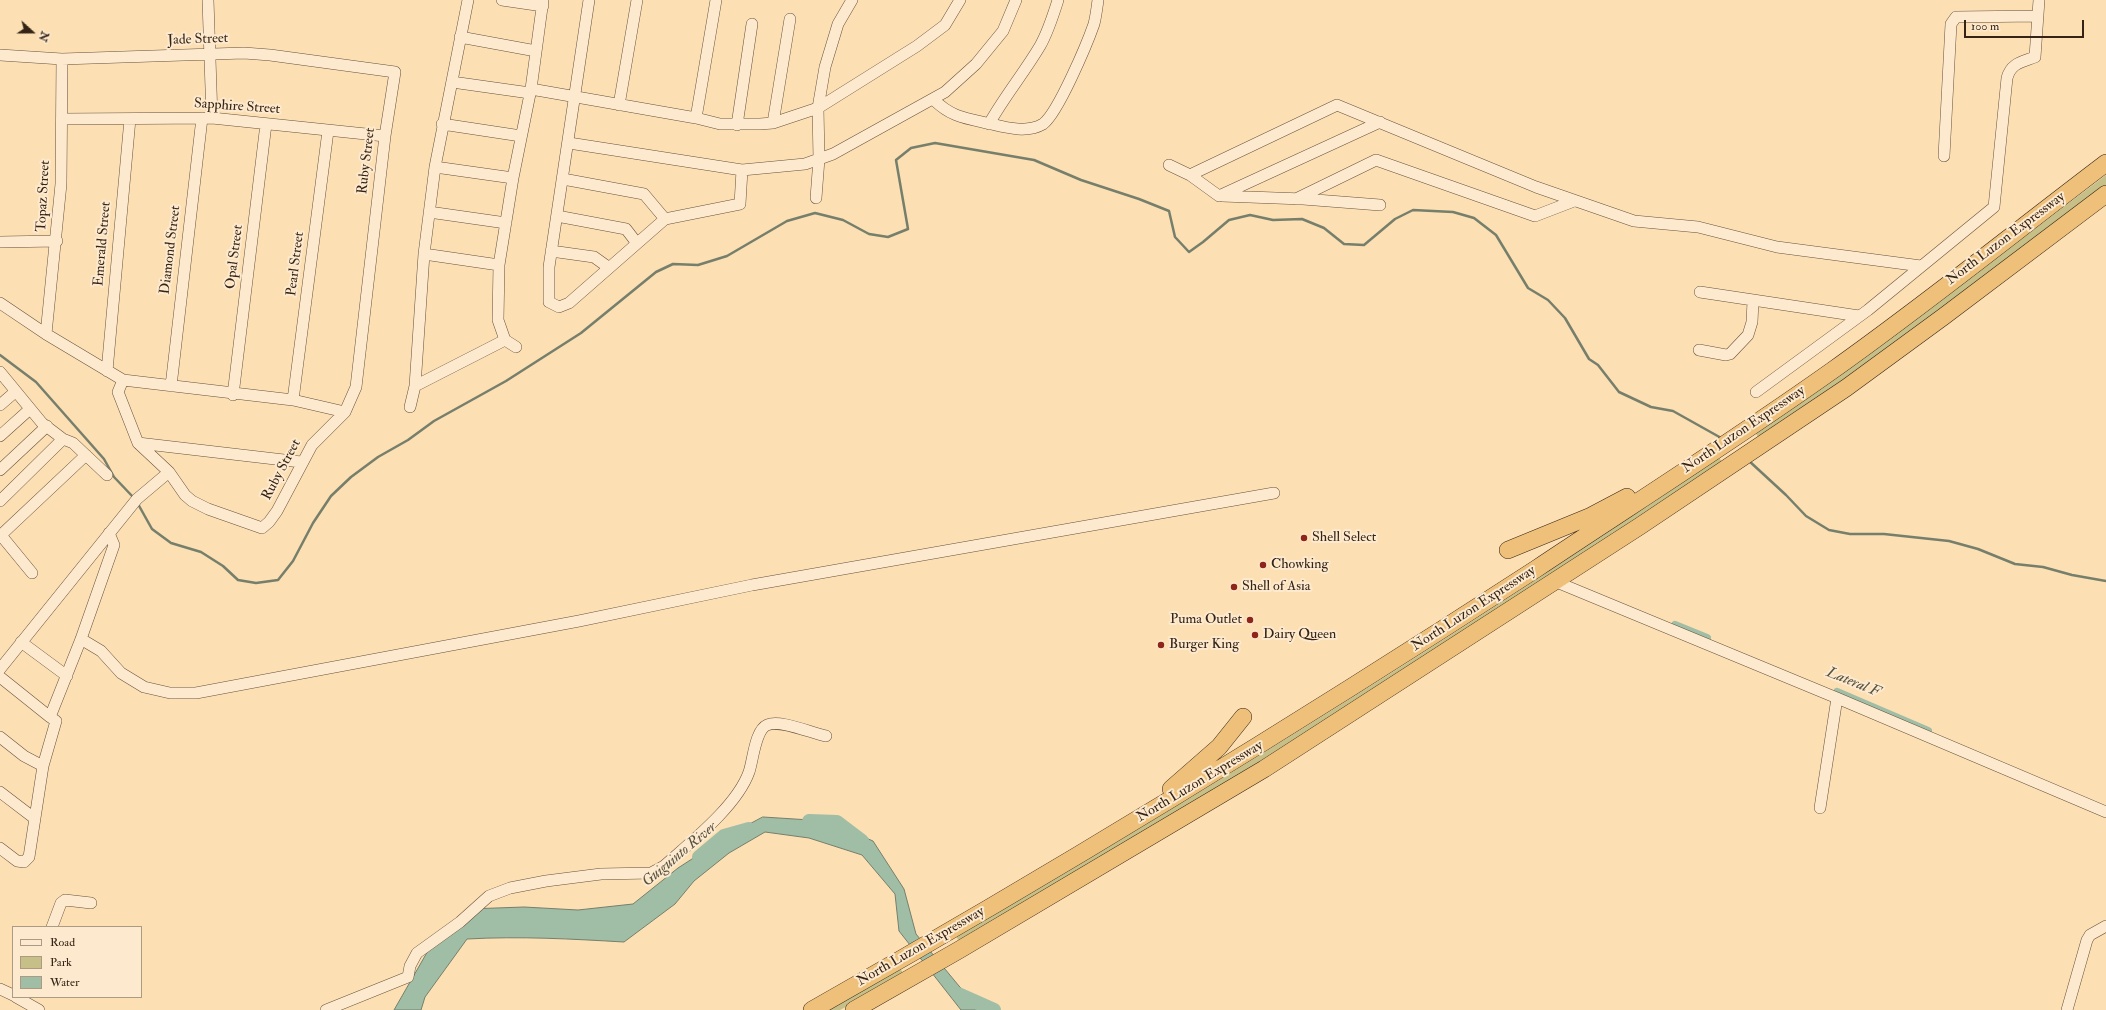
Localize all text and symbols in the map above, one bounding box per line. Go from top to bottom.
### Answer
north arrow [12,12,52,52]
scale bar [1966,12,2086,38]
text: 100 m [1971,19,1999,34]
text: N [36,30,52,43]
street label: Jade Street [167,31,229,49]
street label: Sapphire Street [193,96,281,118]
street label: Ruby Street [355,127,379,195]
street label: Topaz Street [34,160,54,232]
street label: North Luzon Expressway [1943,189,2069,289]
street label: Emerald Street [91,201,115,287]
street label: Diamond Street [157,205,185,295]
street label: Opal Street [223,224,247,290]
street label: Pearl Street [284,231,308,297]
street label: North Luzon Expressway [1679,383,1809,477]
street label: Ruby Street [259,437,305,503]
place label: Shell Select [1312,530,1376,546]
marker: Shell Select [1299,533,1309,543]
place label: Chowking [1271,557,1328,573]
marker: Chowking [1258,560,1268,570]
street label: North Luzon Expressway [1409,563,1539,655]
place label: Shell of Asia [1242,579,1311,595]
marker: Shell of Asia [1229,582,1239,592]
place label: Puma Outlet [1170,612,1242,628]
marker: Puma Outlet [1245,615,1255,625]
place label: Dairy Queen [1263,627,1336,643]
marker: Dairy Queen [1250,630,1260,640]
place label: Burger King [1169,637,1239,653]
marker: Burger King [1156,640,1166,650]
water label: Lateral F [1824,664,1882,702]
street label: North Luzon Expressway [1134,738,1266,826]
water label: Guiguinto River [639,819,721,891]
street label: North Luzon Expressway [854,904,988,990]
legend [12,926,142,998]
text: Road [50,935,75,950]
text: Park [50,955,72,970]
text: Water [50,975,79,990]

